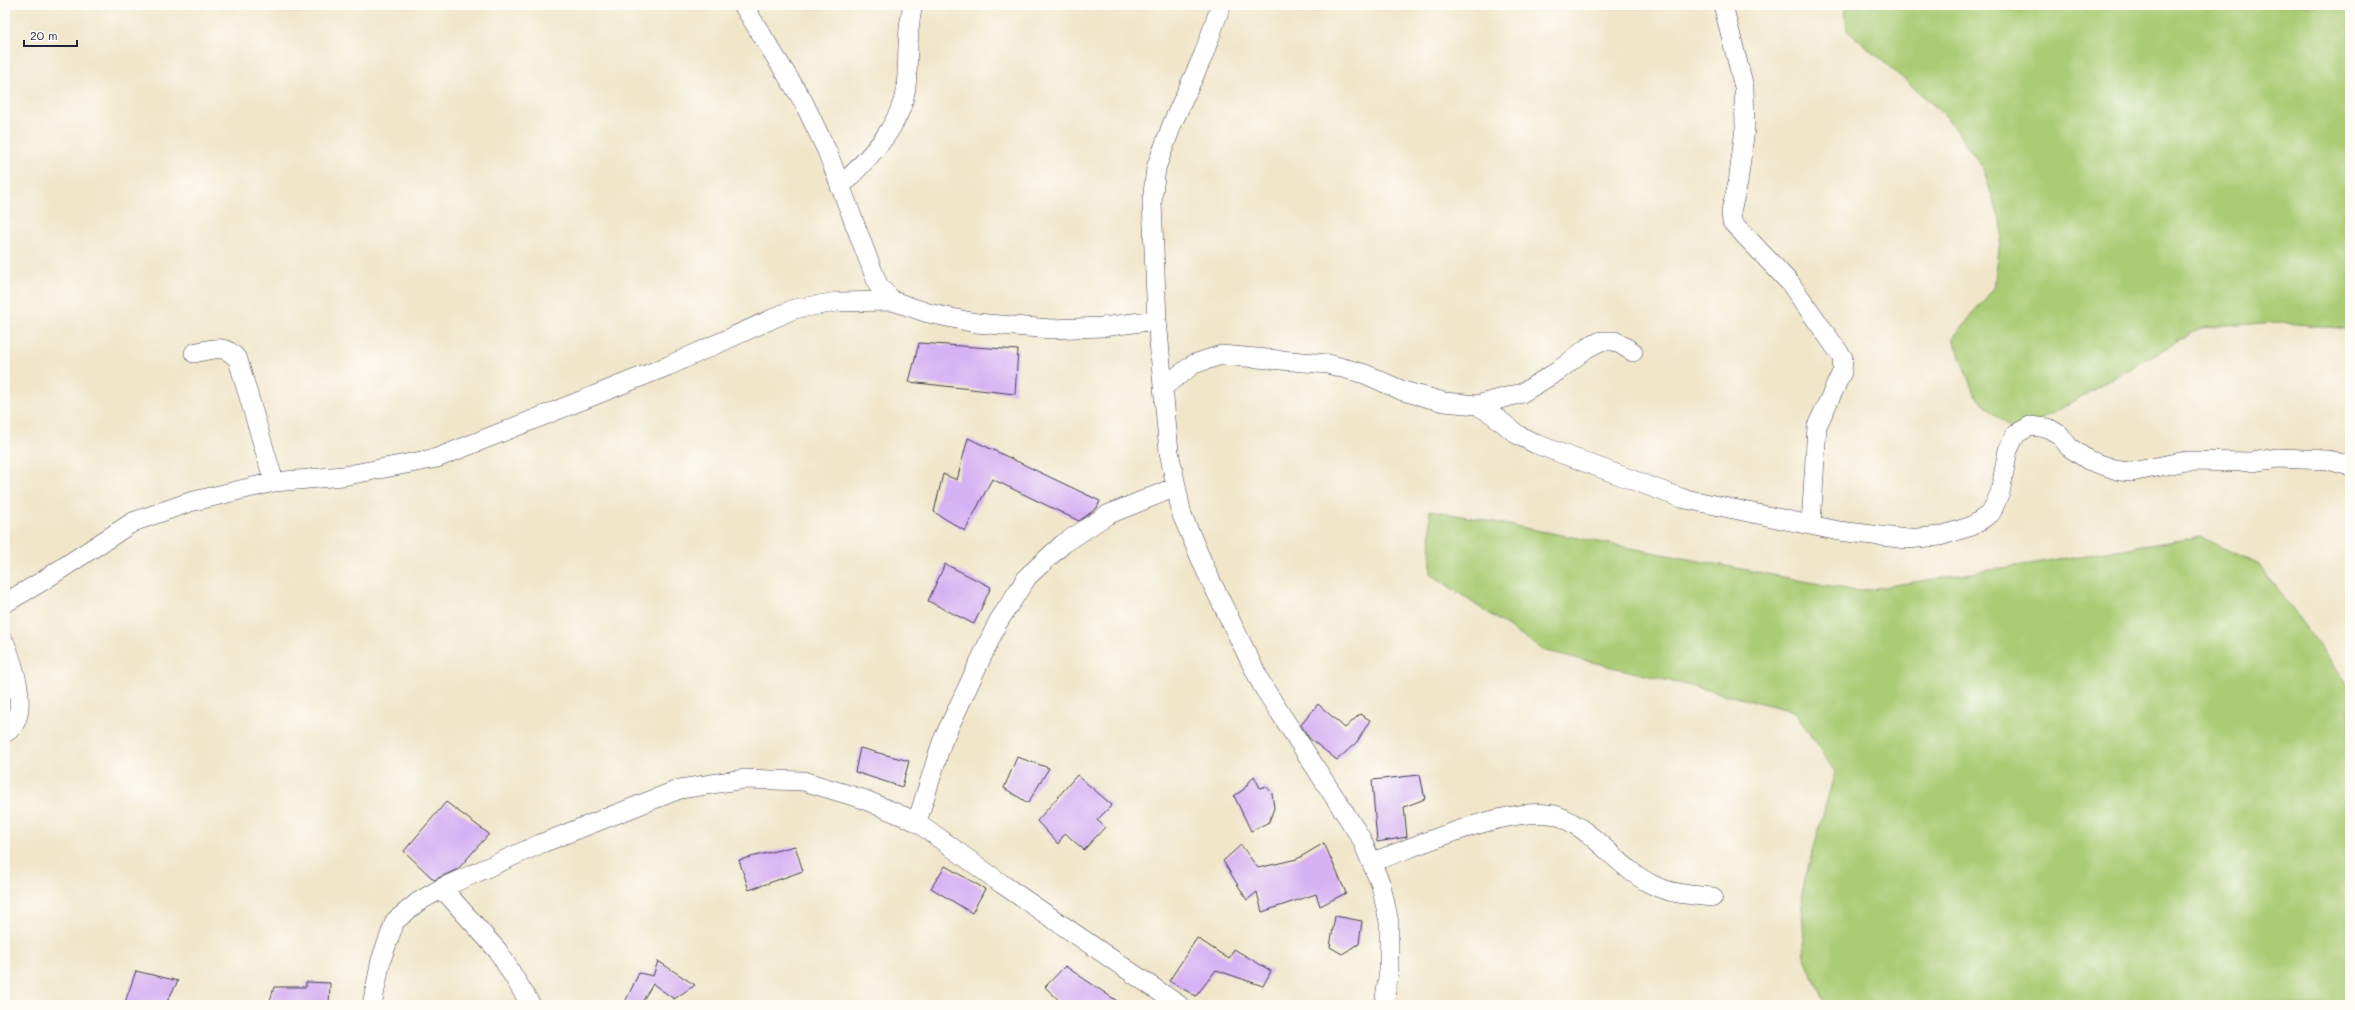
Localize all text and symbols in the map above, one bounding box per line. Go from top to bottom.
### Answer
scale bar [24,22,77,48]
text: 20 m [30,27,58,43]

